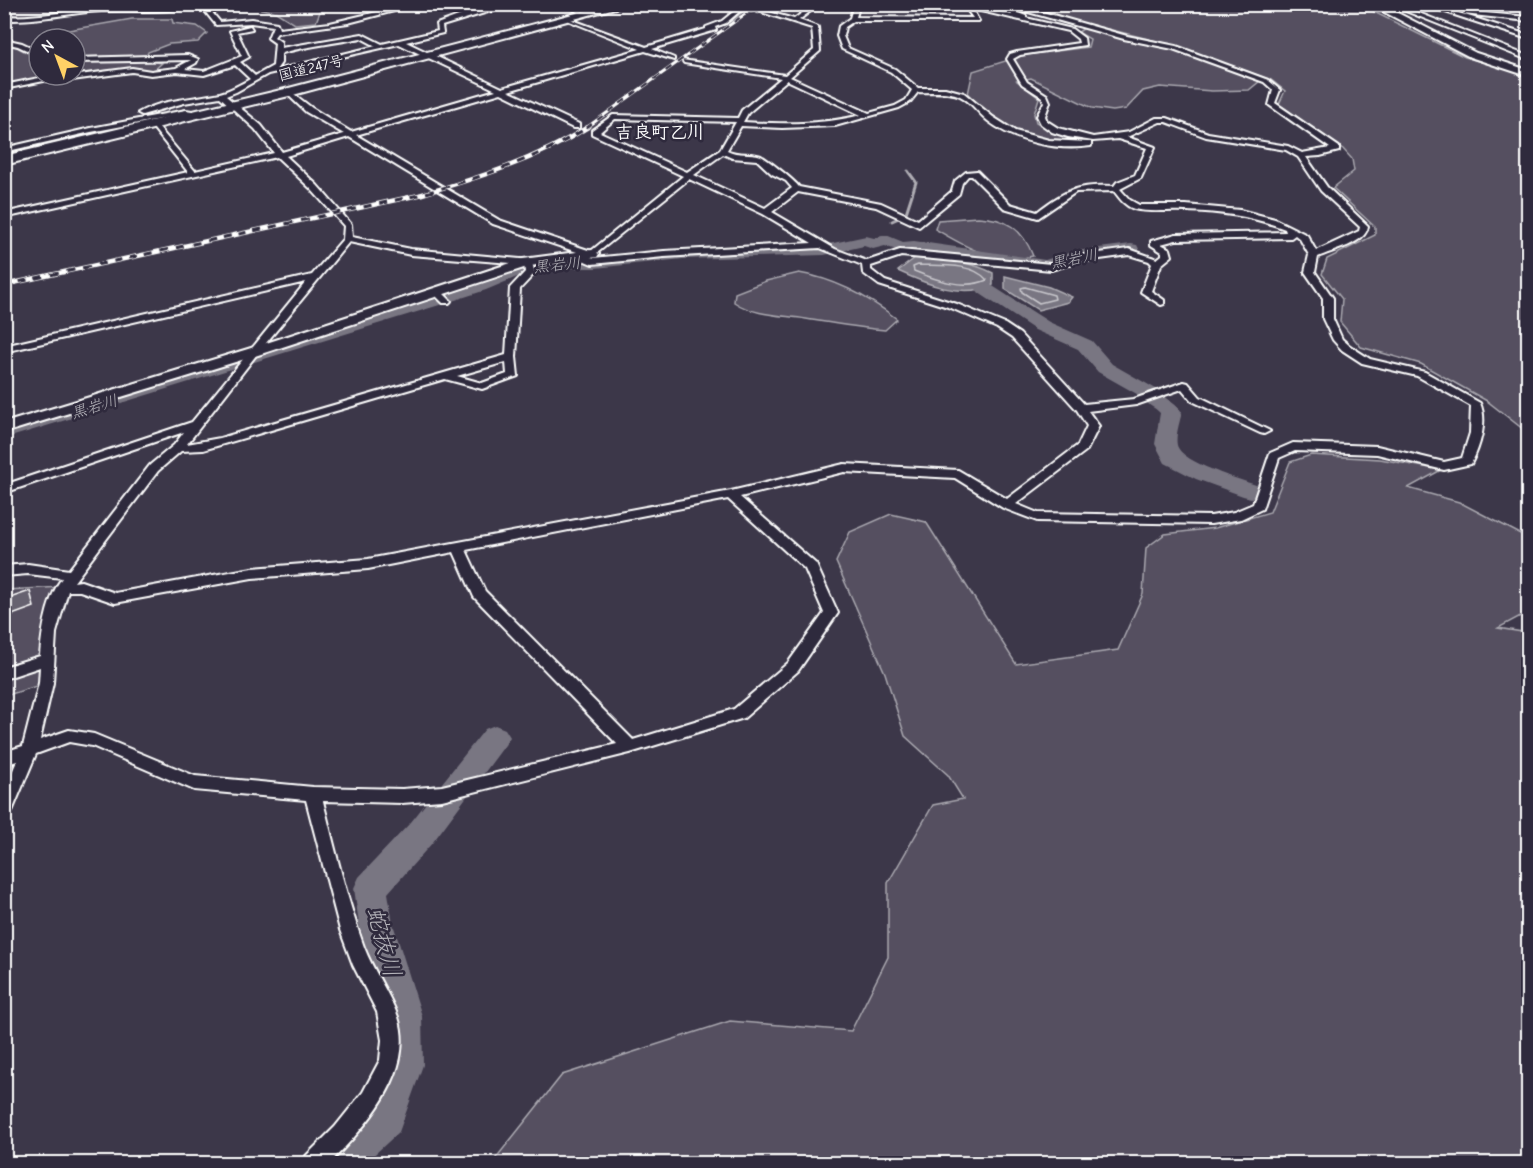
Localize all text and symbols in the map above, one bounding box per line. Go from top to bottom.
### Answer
north arrow [27,27,87,87]
text: N [38,36,58,57]
street label: 国道247号 [276,51,346,85]
district label: 吉良町乙川 [615,122,705,143]
water label: 黒岩川 [1049,246,1099,272]
water label: 黒岩川 [532,254,582,276]
water label: 黒岩川 [69,391,120,423]
water label: 蛇抜川 [361,904,407,980]

